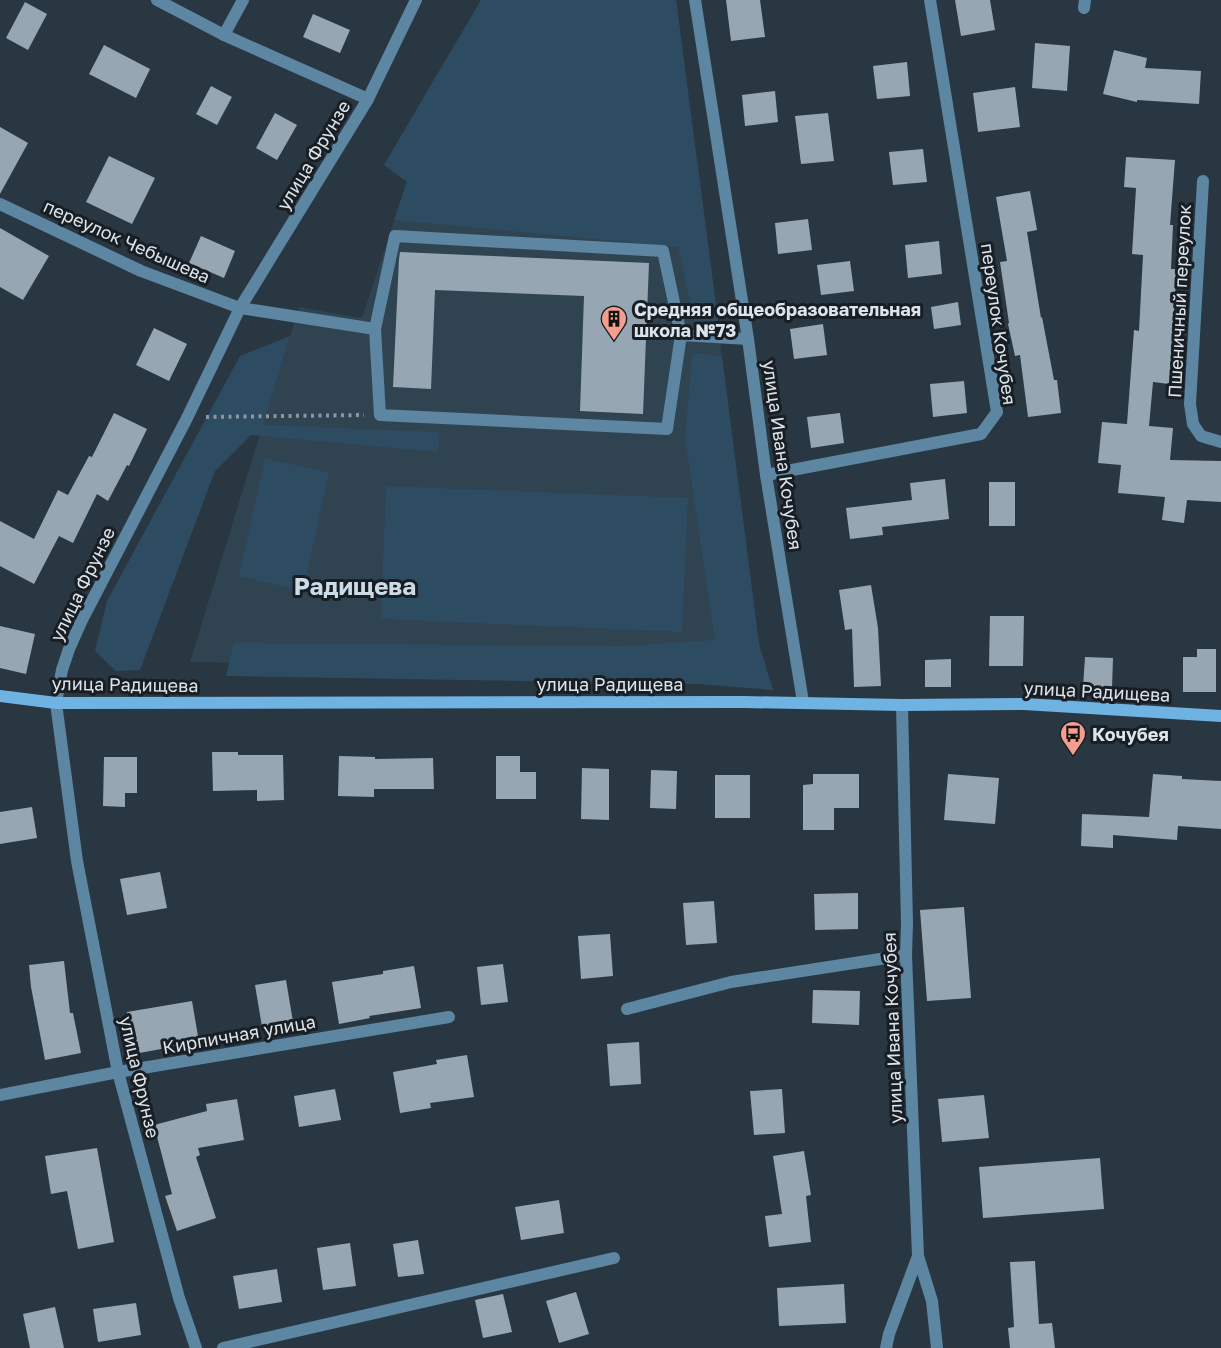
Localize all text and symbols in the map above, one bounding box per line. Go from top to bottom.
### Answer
street label: улица Фрунзе [272,96,354,214]
street label: переулок Чебышева [40,194,214,288]
street label: Пшеничный переулок [1163,204,1195,398]
street label: переулок Кочубея [977,242,1021,406]
place label: Средняя общеобразовательная школа №73 [634,298,921,341]
building icon: Средняя общеобразовательная школа №73 [599,304,629,342]
street label: улица Ивана Кочубея [759,359,807,551]
street label: улица Фрунзе [45,523,119,645]
district label: Радищева [294,571,416,600]
street label: улица Радищева [51,672,199,696]
street label: улица Радищева [537,673,683,695]
street label: улица Радищева [1023,676,1171,706]
bus stop icon: Кочубея [1058,719,1088,757]
place label: Кочубея [1092,723,1169,745]
street label: улица Ивана Кочубея [878,932,906,1124]
street label: Кирпичная улица [161,1010,317,1058]
street label: улица Фрунзе [115,1014,165,1140]

